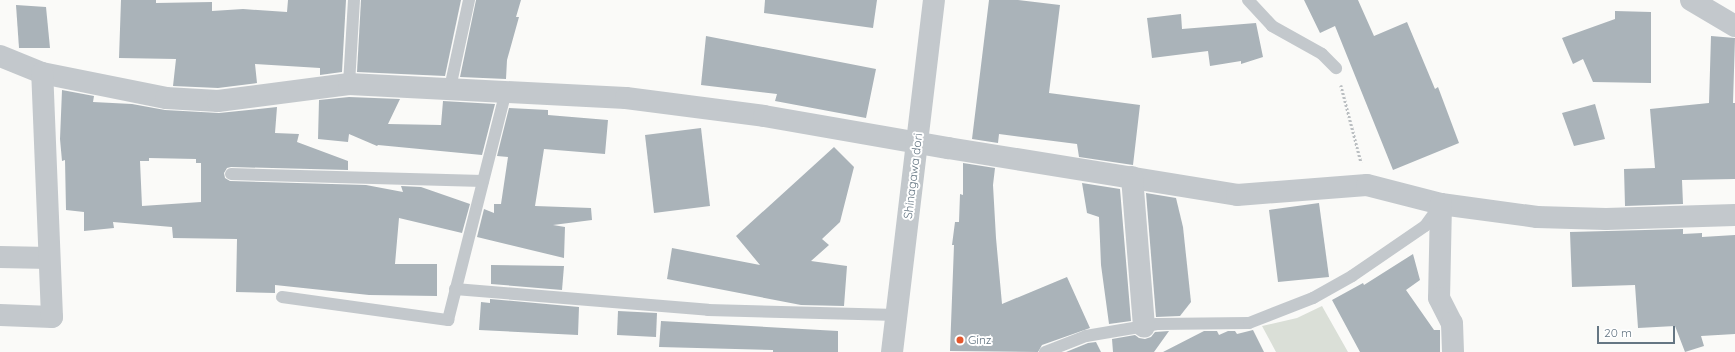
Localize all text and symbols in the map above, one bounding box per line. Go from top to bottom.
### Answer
street label: Shinagawa dori [901,132,925,220]
scale bar [1599,318,1677,344]
text: 20 m [1604,325,1632,340]
place label: Ginz [968,333,992,347]
marker: Ginz [955,335,965,345]

